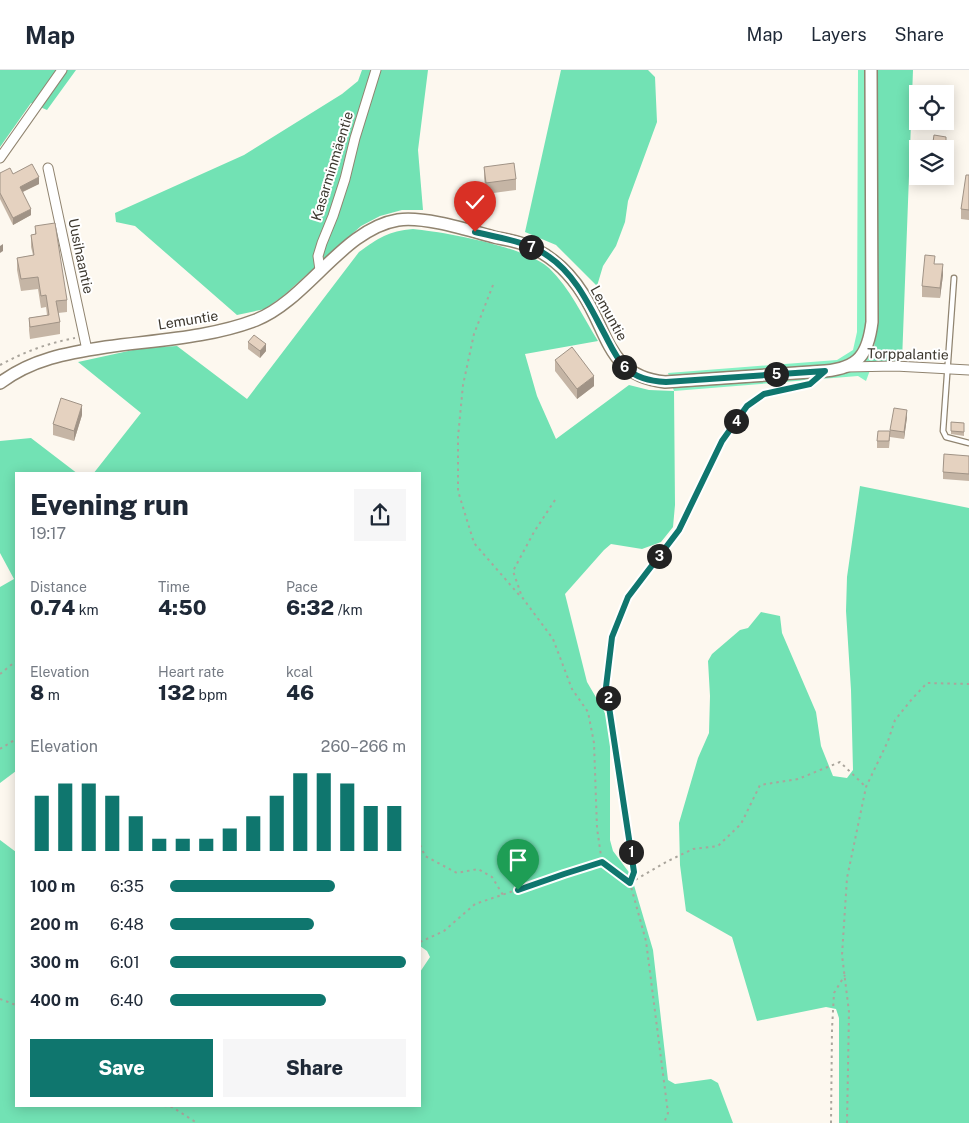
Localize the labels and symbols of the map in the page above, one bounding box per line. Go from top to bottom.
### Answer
street label: Kasarminmäentie [308,109,356,223]
pin [454,181,496,232]
street label: Uusihaantie [65,217,97,295]
pin: 7 [518,234,544,260]
street label: Lemuntie [587,283,631,343]
street label: Lemuntie [157,307,219,333]
street label: Torppalantie [867,345,949,363]
pin: 6 [612,354,636,380]
pin: 5 [764,362,788,386]
pin: 4 [724,408,748,434]
pin: 3 [646,544,672,568]
pin: 2 [596,686,620,710]
pin [497,839,539,890]
pin: 1 [618,840,644,864]

